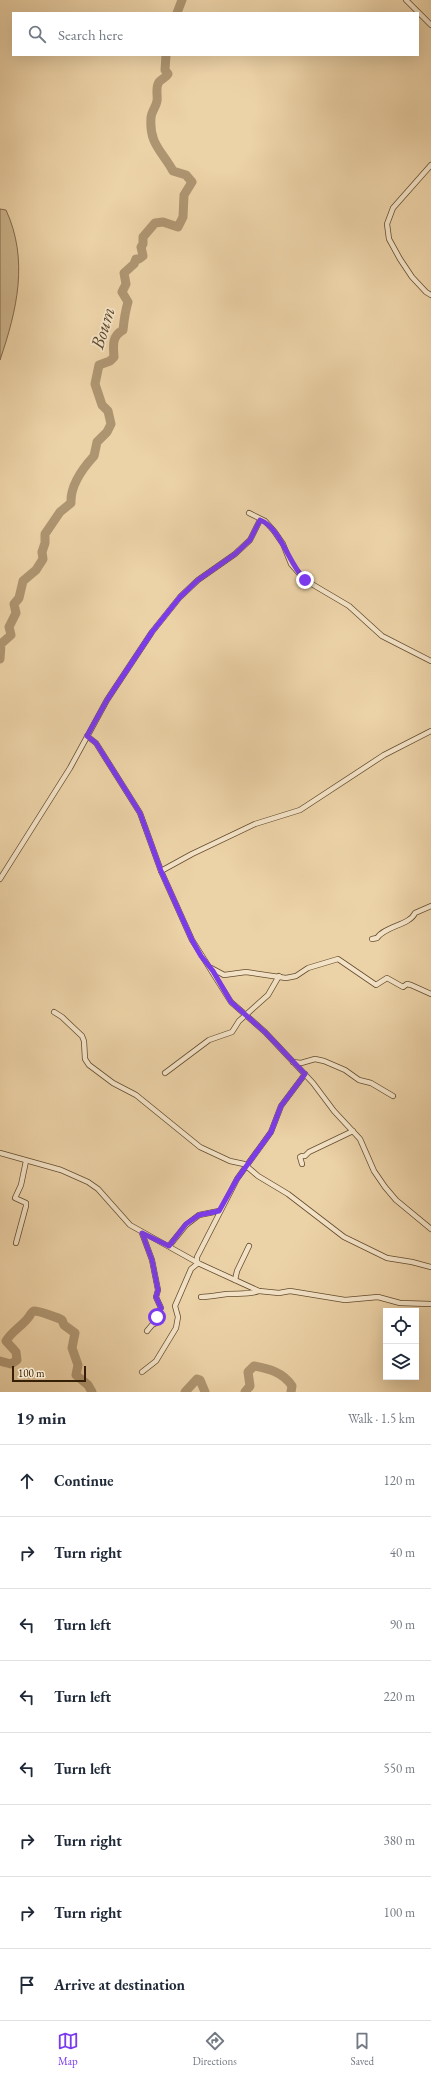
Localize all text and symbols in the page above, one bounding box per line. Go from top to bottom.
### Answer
search box [12,12,419,56]
icon: search [26,23,48,45]
text: Search here [58,25,123,44]
water label: Boum [84,304,121,353]
route end [296,571,314,589]
route start [148,1308,166,1326]
map controls [383,1308,419,1380]
button: locate [383,1308,419,1344]
button: layers [383,1344,419,1380]
scale bar [12,1364,86,1383]
text: 100 m [18,1366,45,1380]
text: 19 min [16,1407,66,1429]
text: Walk · 1.5 km [348,1410,415,1427]
icon: ahead [16,1470,38,1492]
text: Continue [54,1471,114,1490]
text: 120 m [384,1472,415,1489]
icon: right [16,1542,38,1564]
text: Turn right [54,1543,122,1562]
text: 40 m [390,1544,415,1561]
icon: left [16,1614,38,1636]
text: Turn left [54,1615,111,1634]
text: 90 m [390,1616,415,1633]
icon: left [16,1686,38,1708]
text: Turn left [54,1687,111,1706]
text: 220 m [384,1688,415,1705]
icon: left [16,1758,38,1780]
text: Turn left [54,1759,111,1778]
text: 550 m [384,1760,415,1777]
icon: right [16,1830,38,1852]
text: Turn right [54,1831,122,1850]
text: 380 m [384,1832,415,1849]
icon: right [16,1902,38,1924]
text: Turn right [54,1903,122,1922]
text: 100 m [384,1904,415,1921]
icon: arrive [16,1974,38,1996]
text: Arrive at destination [54,1975,185,1994]
tab: Map [57,2030,79,2068]
tab: Directions [193,2030,237,2068]
tab: Saved [351,2030,374,2068]

